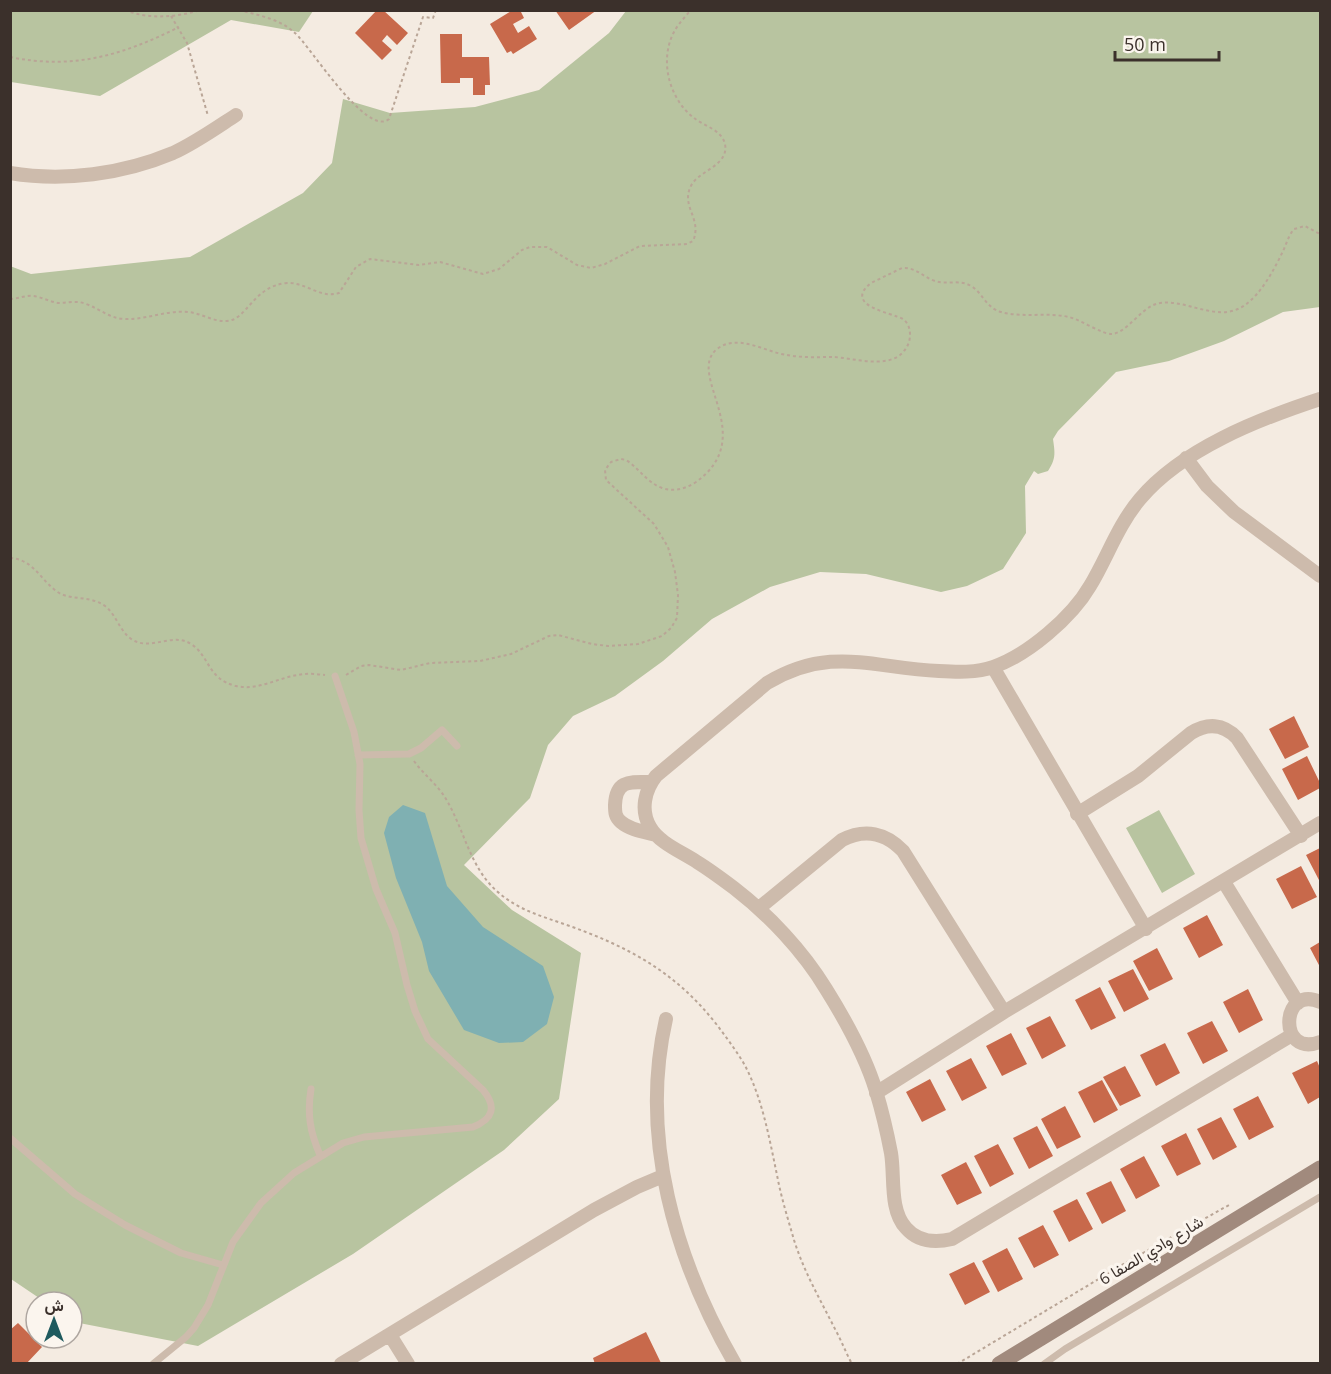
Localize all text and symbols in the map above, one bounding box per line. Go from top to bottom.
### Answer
scale bar [1115,24,1218,62]
text: 50 m [1124,32,1166,56]
street label: شارع وادي الصفا 6 [1095,1210,1209,1292]
north arrow [24,1290,84,1350]
text: ش [44,1294,64,1316]

